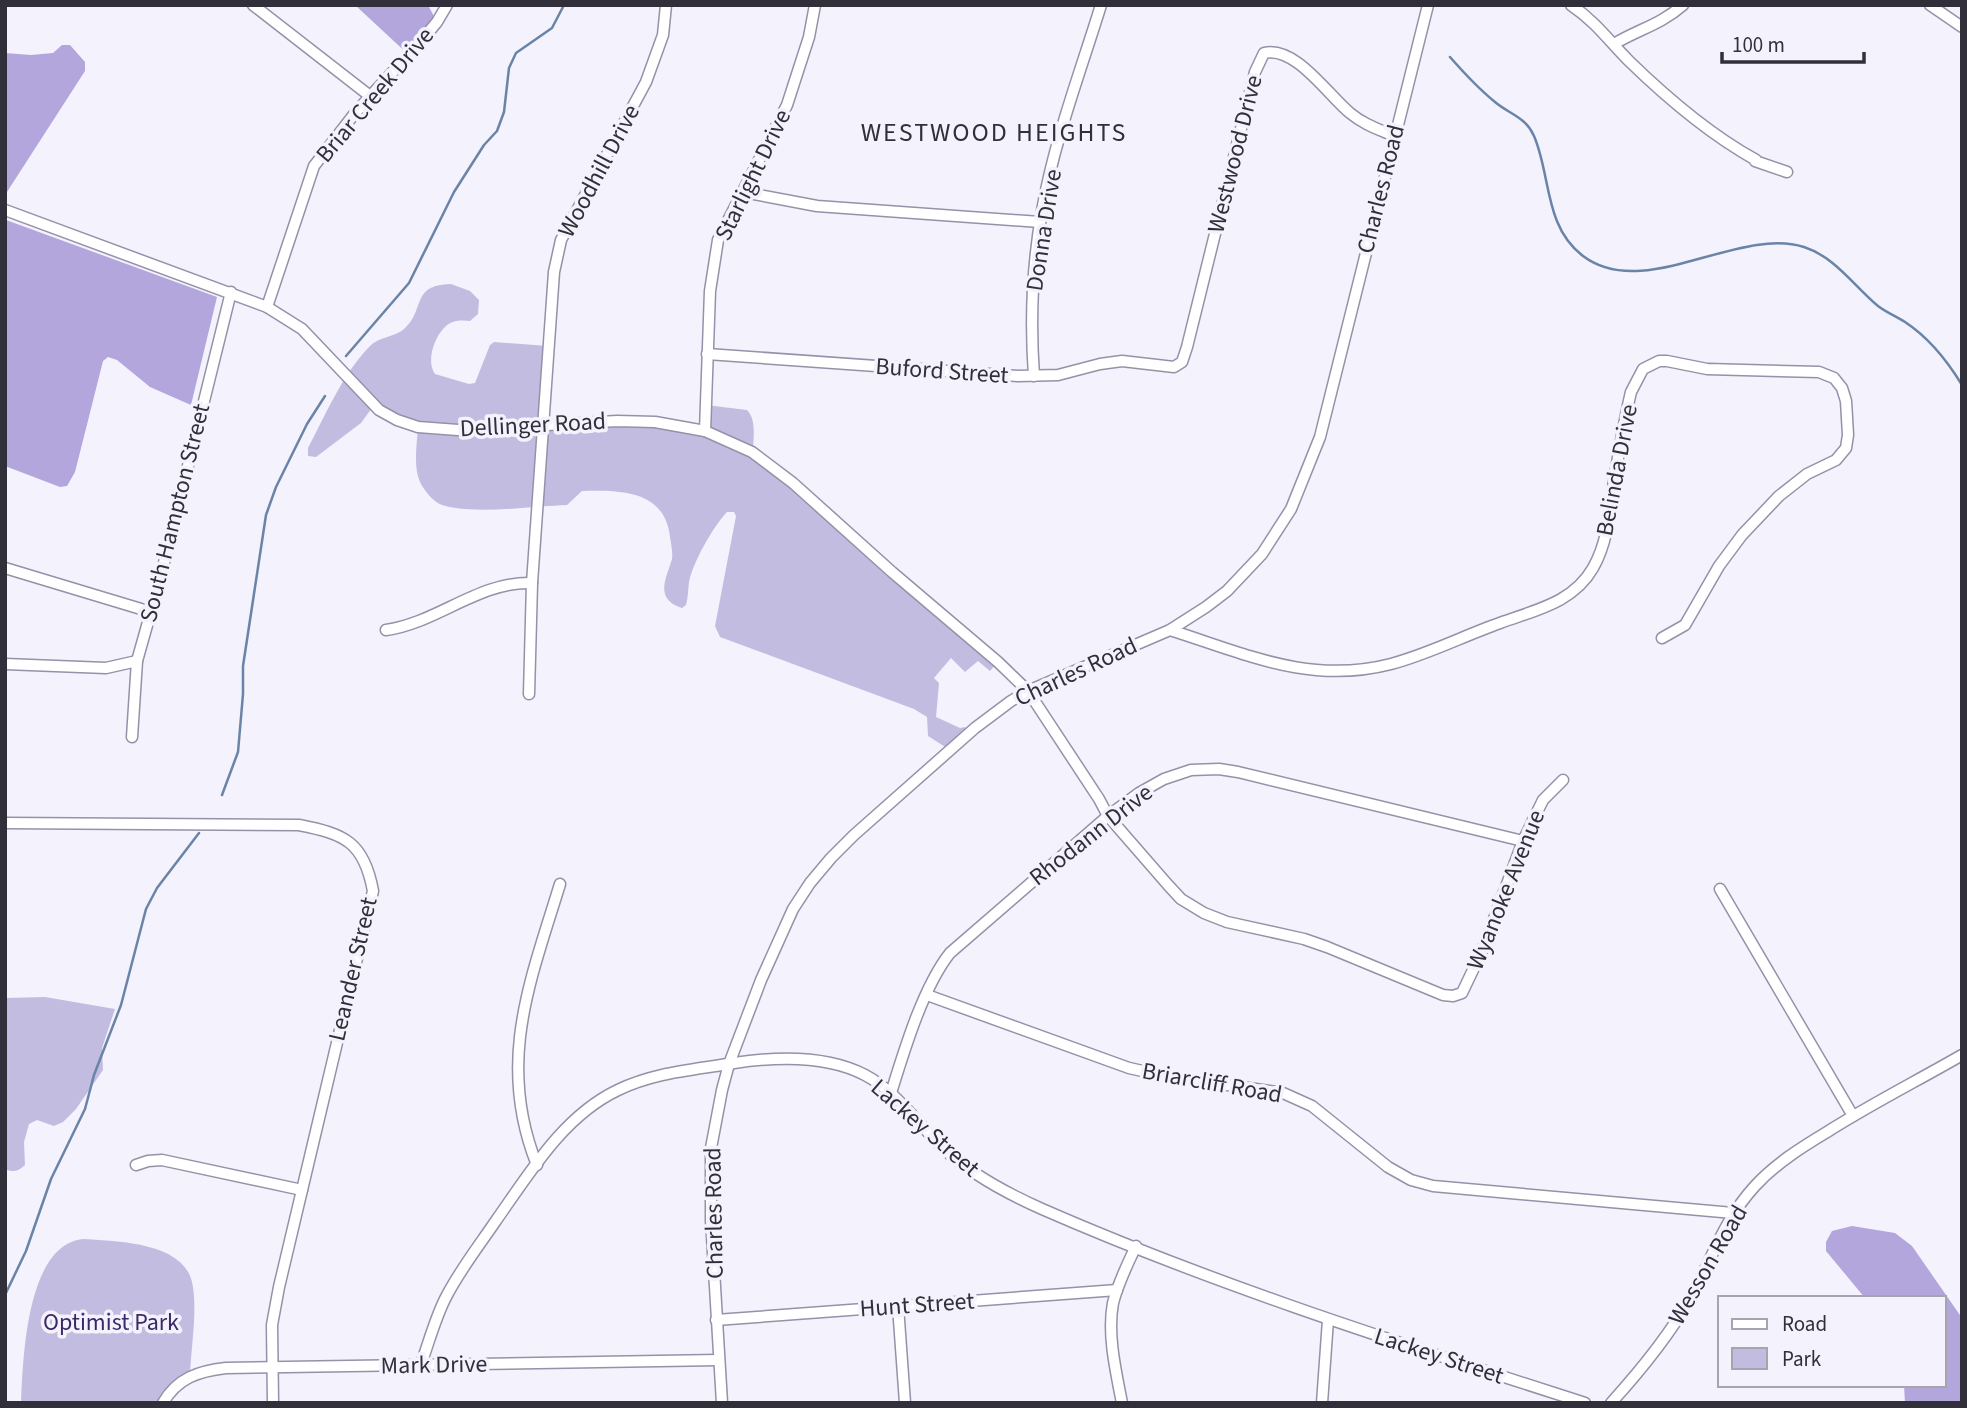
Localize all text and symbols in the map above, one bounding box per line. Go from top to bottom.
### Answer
street label: Briar Creek Drive [308,19,442,171]
scale bar [1722,21,1864,65]
text: 100 m [1732,30,1785,60]
street label: Westwood Drive [1198,71,1272,237]
street label: Woodhill Drive [549,98,649,244]
street label: Starlight Drive [706,103,800,247]
district label: WESTWOOD HEIGHTS [861,114,1127,151]
street label: Charles Road [1348,121,1414,257]
street label: Donna Drive [1017,167,1071,293]
street label: Buford Street [874,349,1010,393]
street label: South Hampton Street [131,400,219,626]
street label: Belinda Drive [1587,401,1647,539]
street label: Dellinger Road [459,404,607,446]
street label: Charles Road [1009,628,1143,716]
street label: Rhodann Drive [1022,776,1160,894]
street label: Wyanoke Avenue [1458,805,1554,975]
street label: Leander Street [319,894,387,1044]
street label: Briarcliff Road [1139,1053,1285,1113]
street label: Lackey Street [863,1071,987,1185]
street label: Charles Road [695,1147,733,1279]
street label: Wesson Road [1660,1199,1756,1331]
street label: Hunt Street [858,1284,976,1326]
legend [1718,1296,1946,1387]
park label: Optimist Park [43,1305,179,1340]
text: Road [1782,1309,1827,1339]
street label: Lackey Street [1370,1319,1508,1393]
text: Park [1782,1344,1822,1374]
street label: Mark Drive [380,1347,488,1383]

